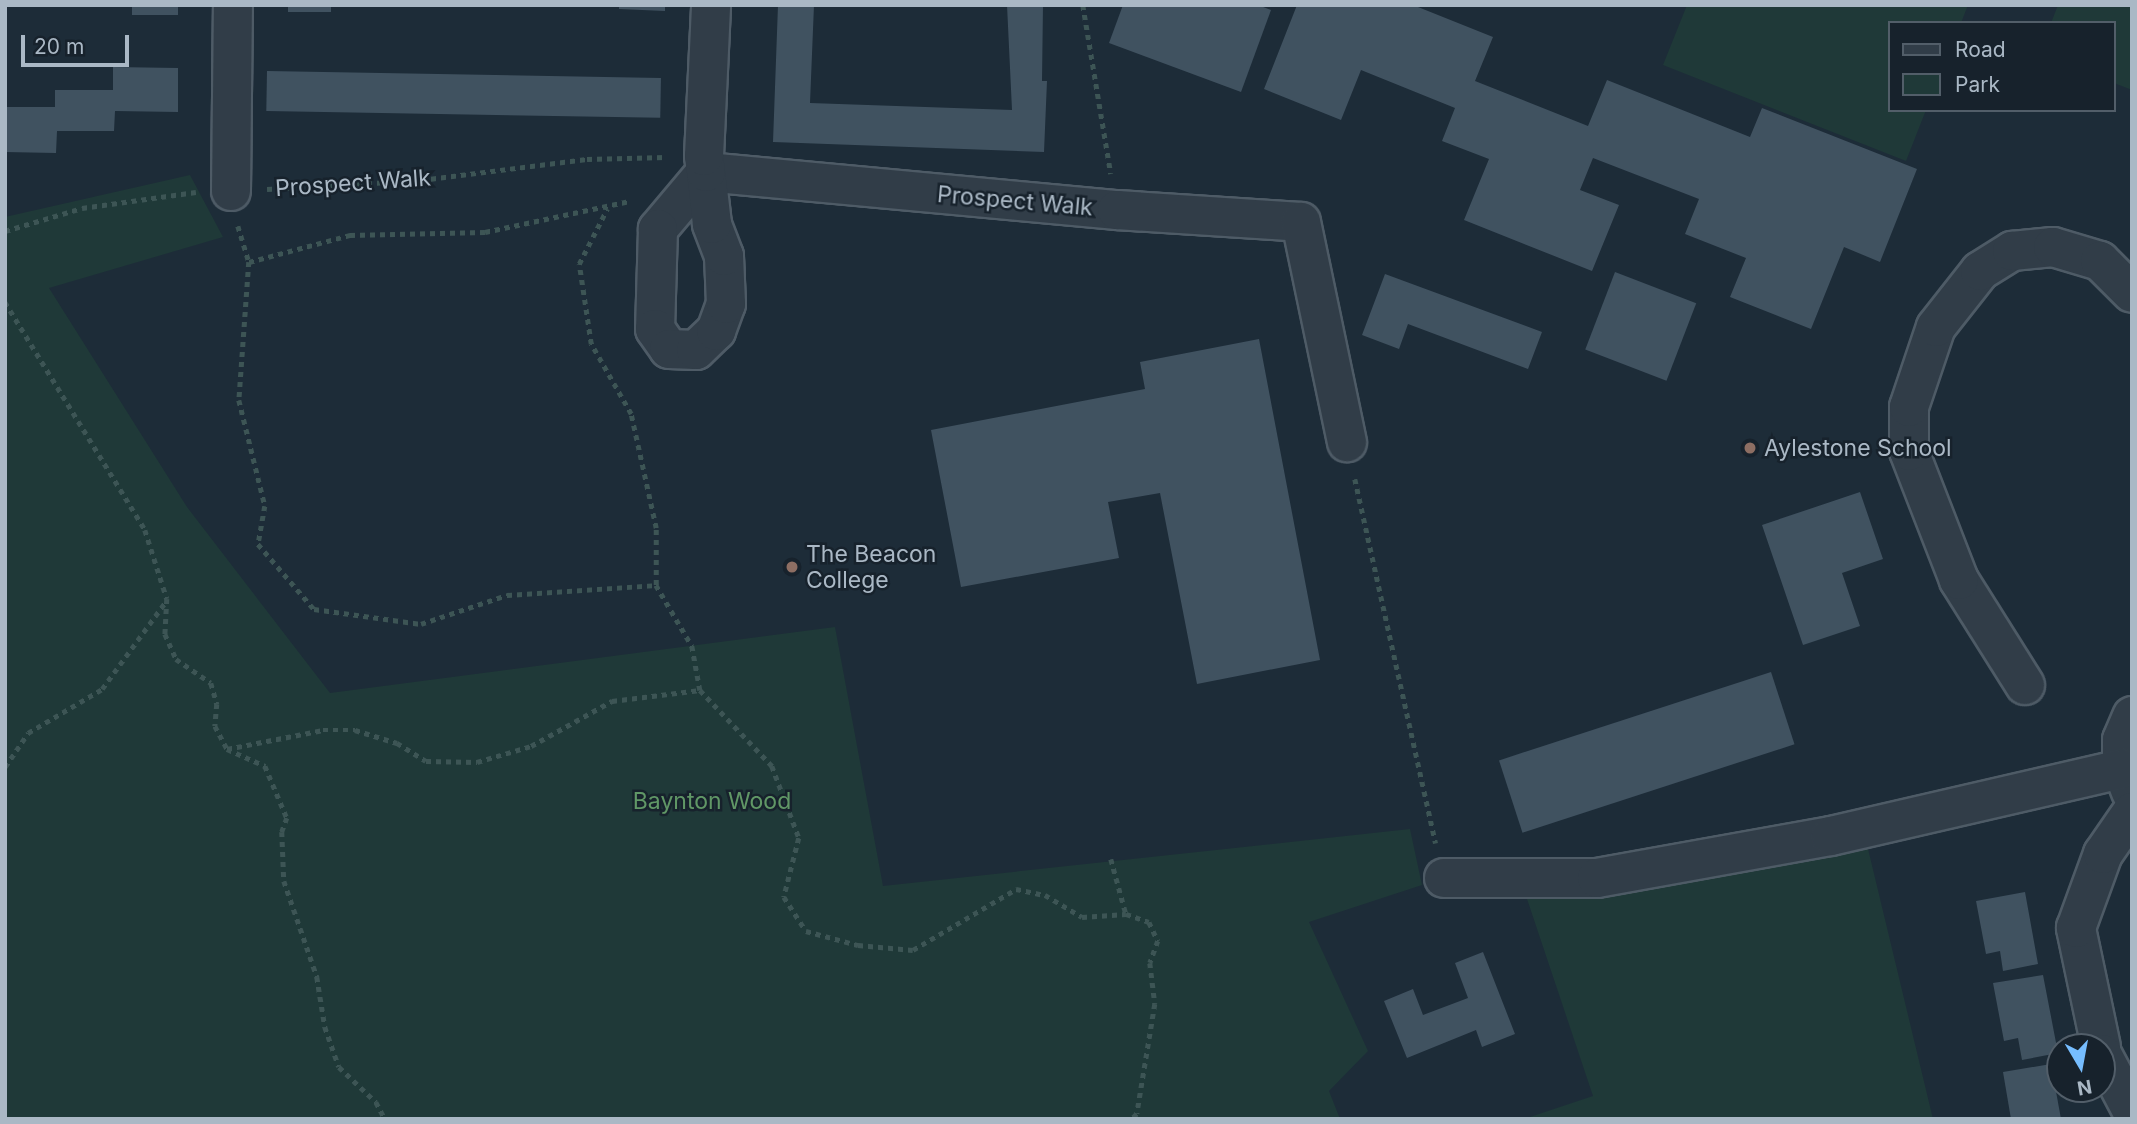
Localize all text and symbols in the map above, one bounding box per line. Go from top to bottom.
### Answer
scale bar [24,21,133,65]
legend [1888,21,2116,112]
text: 20 m [34,34,84,59]
text: Road [1955,37,2006,62]
text: Park [1955,72,2000,97]
street label: Prospect Walk [274,164,432,202]
street label: Prospect Walk [936,180,1094,222]
place label: Aylestone School [1764,434,1952,462]
marker: Aylestone School [1742,440,1758,456]
place label: The Beacon College [806,540,936,594]
marker: The Beacon College [784,559,800,575]
park label: Baynton Wood [633,787,791,815]
north arrow [2046,1033,2116,1103]
text: N [2075,1075,2094,1100]

